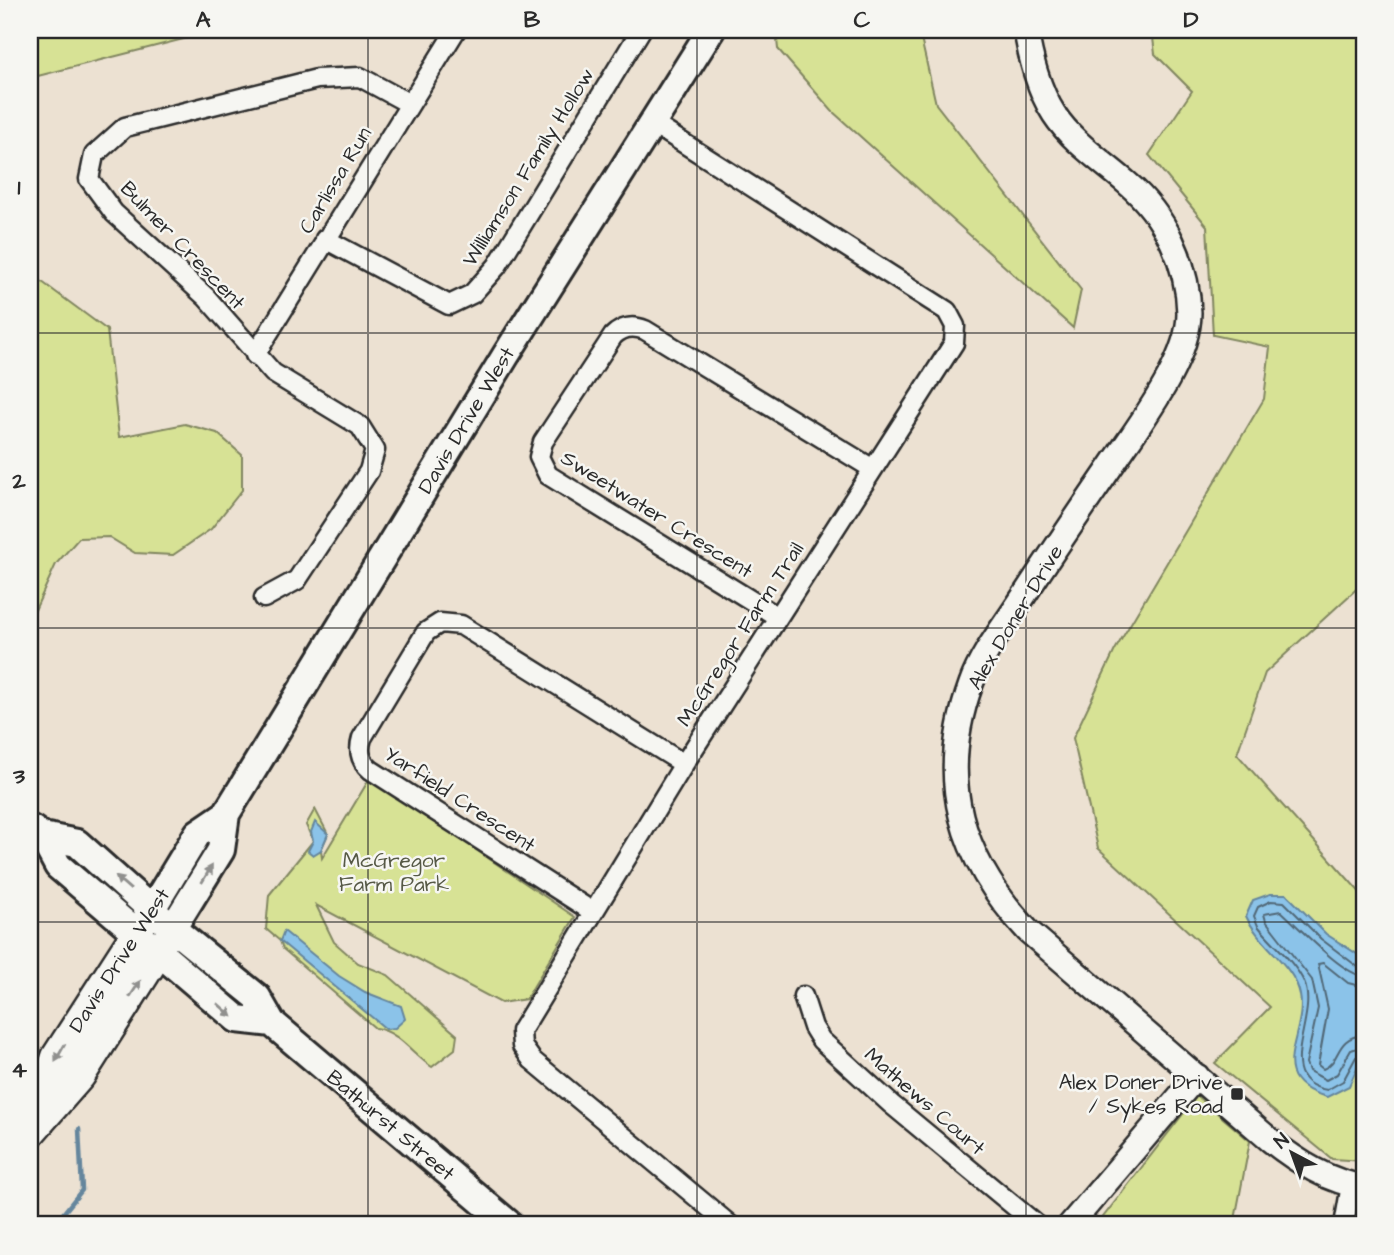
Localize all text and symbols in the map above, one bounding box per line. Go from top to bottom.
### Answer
text: A [196,4,211,36]
text: B [524,4,541,36]
text: C [854,4,871,36]
text: D [1184,4,1199,36]
street label: Williamson Family Hollow [455,63,603,273]
street label: Carlissa Run [292,121,379,239]
text: 1 [18,171,21,203]
street label: Bulmer Crescent [114,175,252,316]
street label: Davis Drive West [411,341,522,499]
street label: Sweetwater Crescent [555,444,759,586]
text: 2 [11,465,26,497]
street label: McGregor Farm Trail [670,537,813,733]
street label: Alex Doner Drive [961,539,1070,695]
street label: Yarfield Crescent [378,740,541,860]
text: 3 [12,760,25,792]
park label: McGregor Farm Park [339,846,449,899]
one-way arrow [200,865,213,884]
one-way arrow [114,876,131,891]
street label: Davis Drive West [62,882,177,1038]
one-way arrow [128,979,141,998]
one-way arrow [217,1002,234,1017]
street label: Mathews Court [858,1041,992,1162]
one-way arrow [55,1043,66,1063]
text: 4 [11,1054,27,1086]
street label: Bathurst Street [320,1063,461,1188]
place label: Alex Doner Drive / Sykes Road [1059,1068,1223,1123]
marker: Alex Doner Drive / Sykes Road [1229,1086,1245,1102]
north arrow [1258,1118,1328,1188]
text: N [1268,1127,1295,1155]

